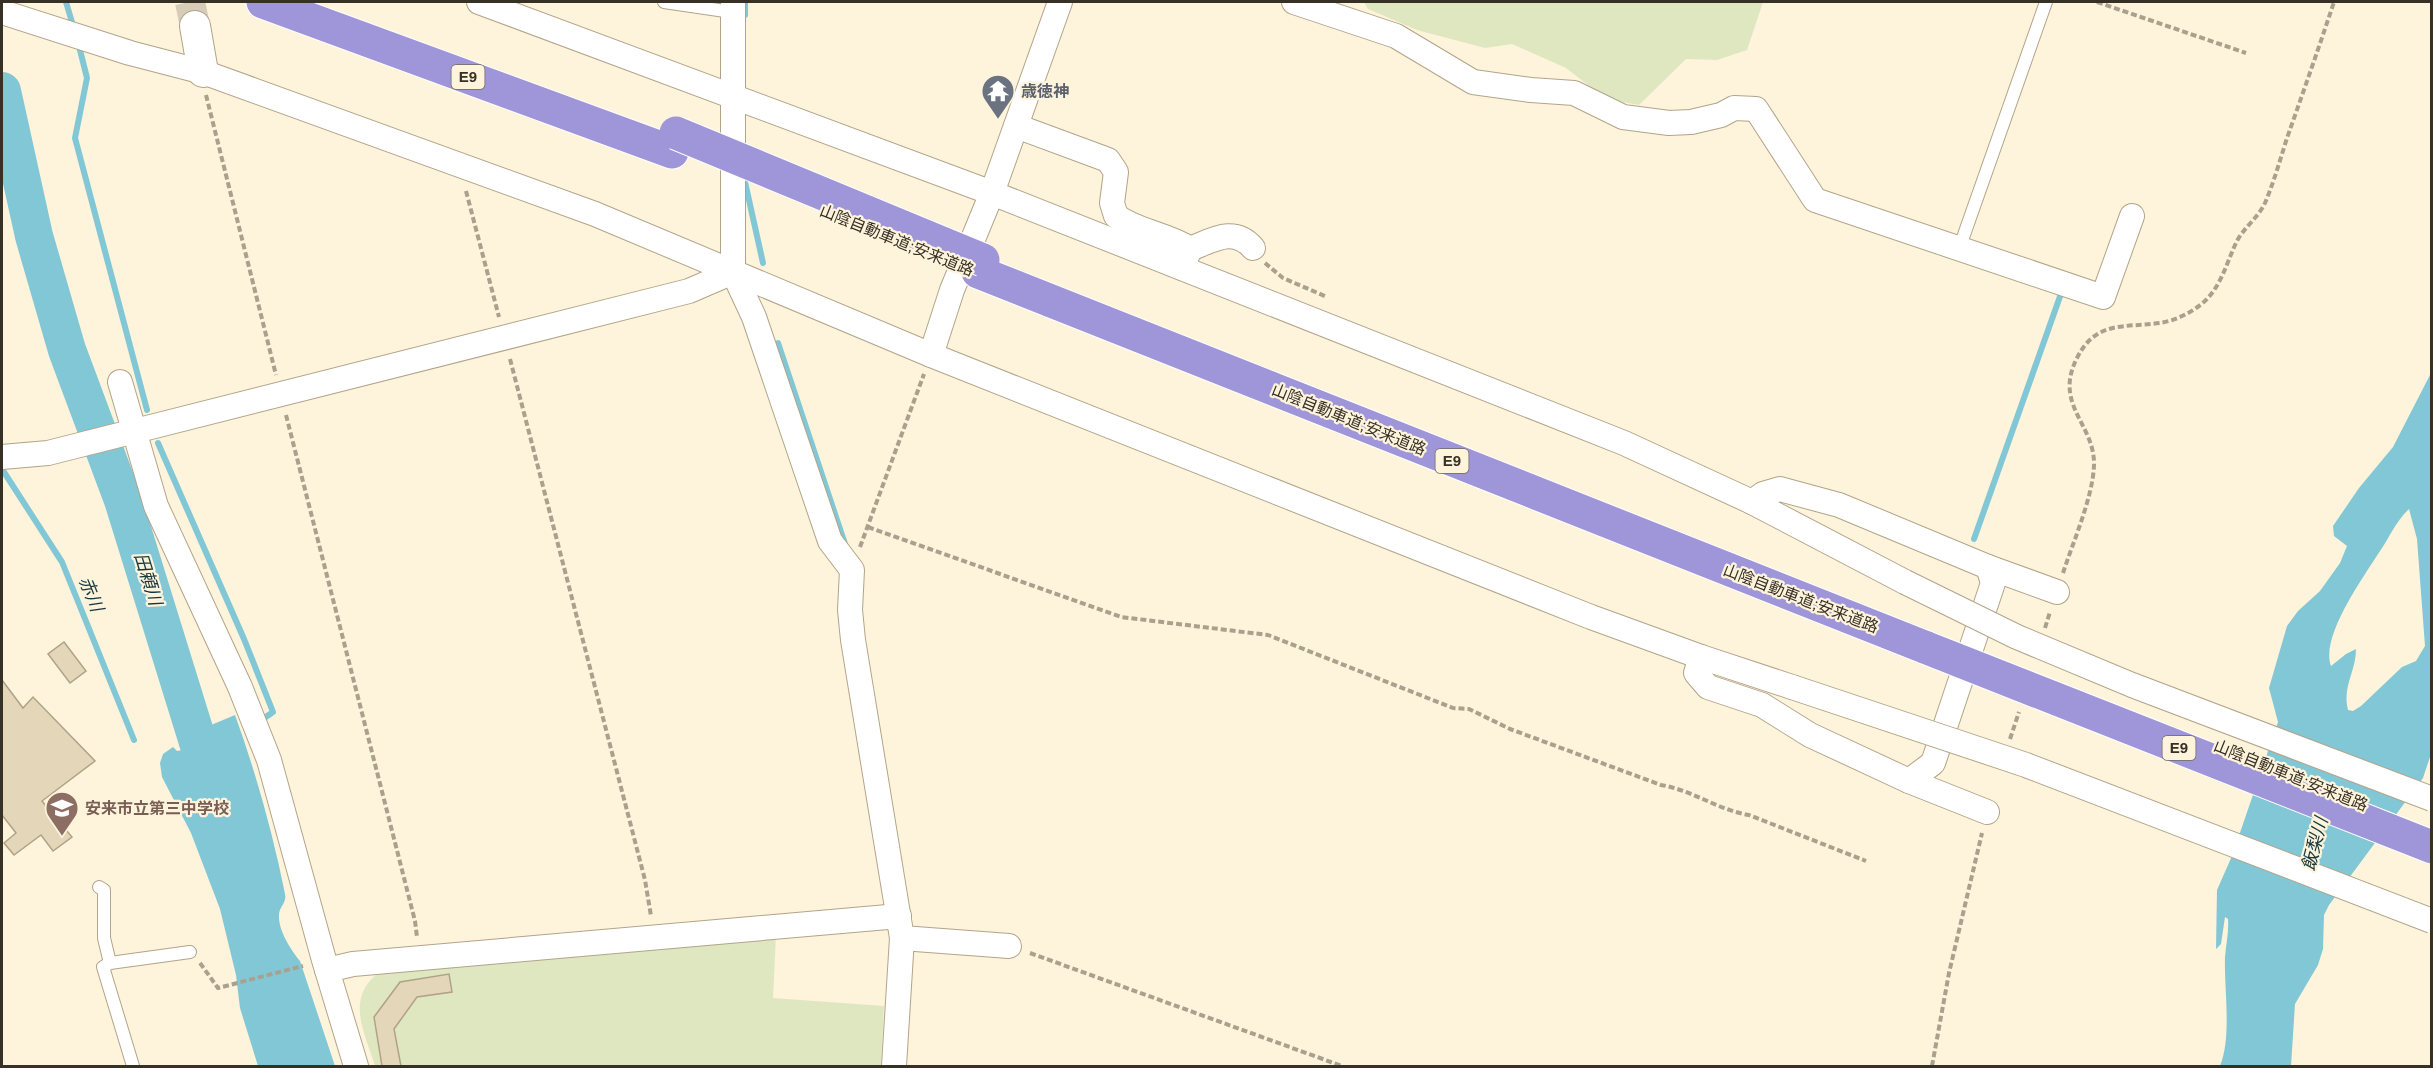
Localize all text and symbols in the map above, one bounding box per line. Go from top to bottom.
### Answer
road number: E9 [452,65,484,89]
temple icon: 歳徳神 [980,73,1016,120]
place label: 歳徳神 [1021,82,1069,100]
street label: 山陰自動車道;安来道路 [817,202,976,279]
street label: 山陰自動車道;安来道路 [1269,381,1428,458]
road number: E9 [1436,449,1468,473]
water label: 田頼川 [131,550,166,610]
street label: 山陰自動車道;安来道路 [1721,561,1881,636]
water label: 赤川 [75,574,108,616]
road number: E9 [2162,736,2196,760]
street label: 山陰自動車道;安来道路 [2211,737,2370,814]
school or university icon: 安来市立第三中学校 [44,790,80,837]
place label: 安来市立第三中学校 [85,800,229,817]
water label: 飯梨川 [2298,813,2332,873]

